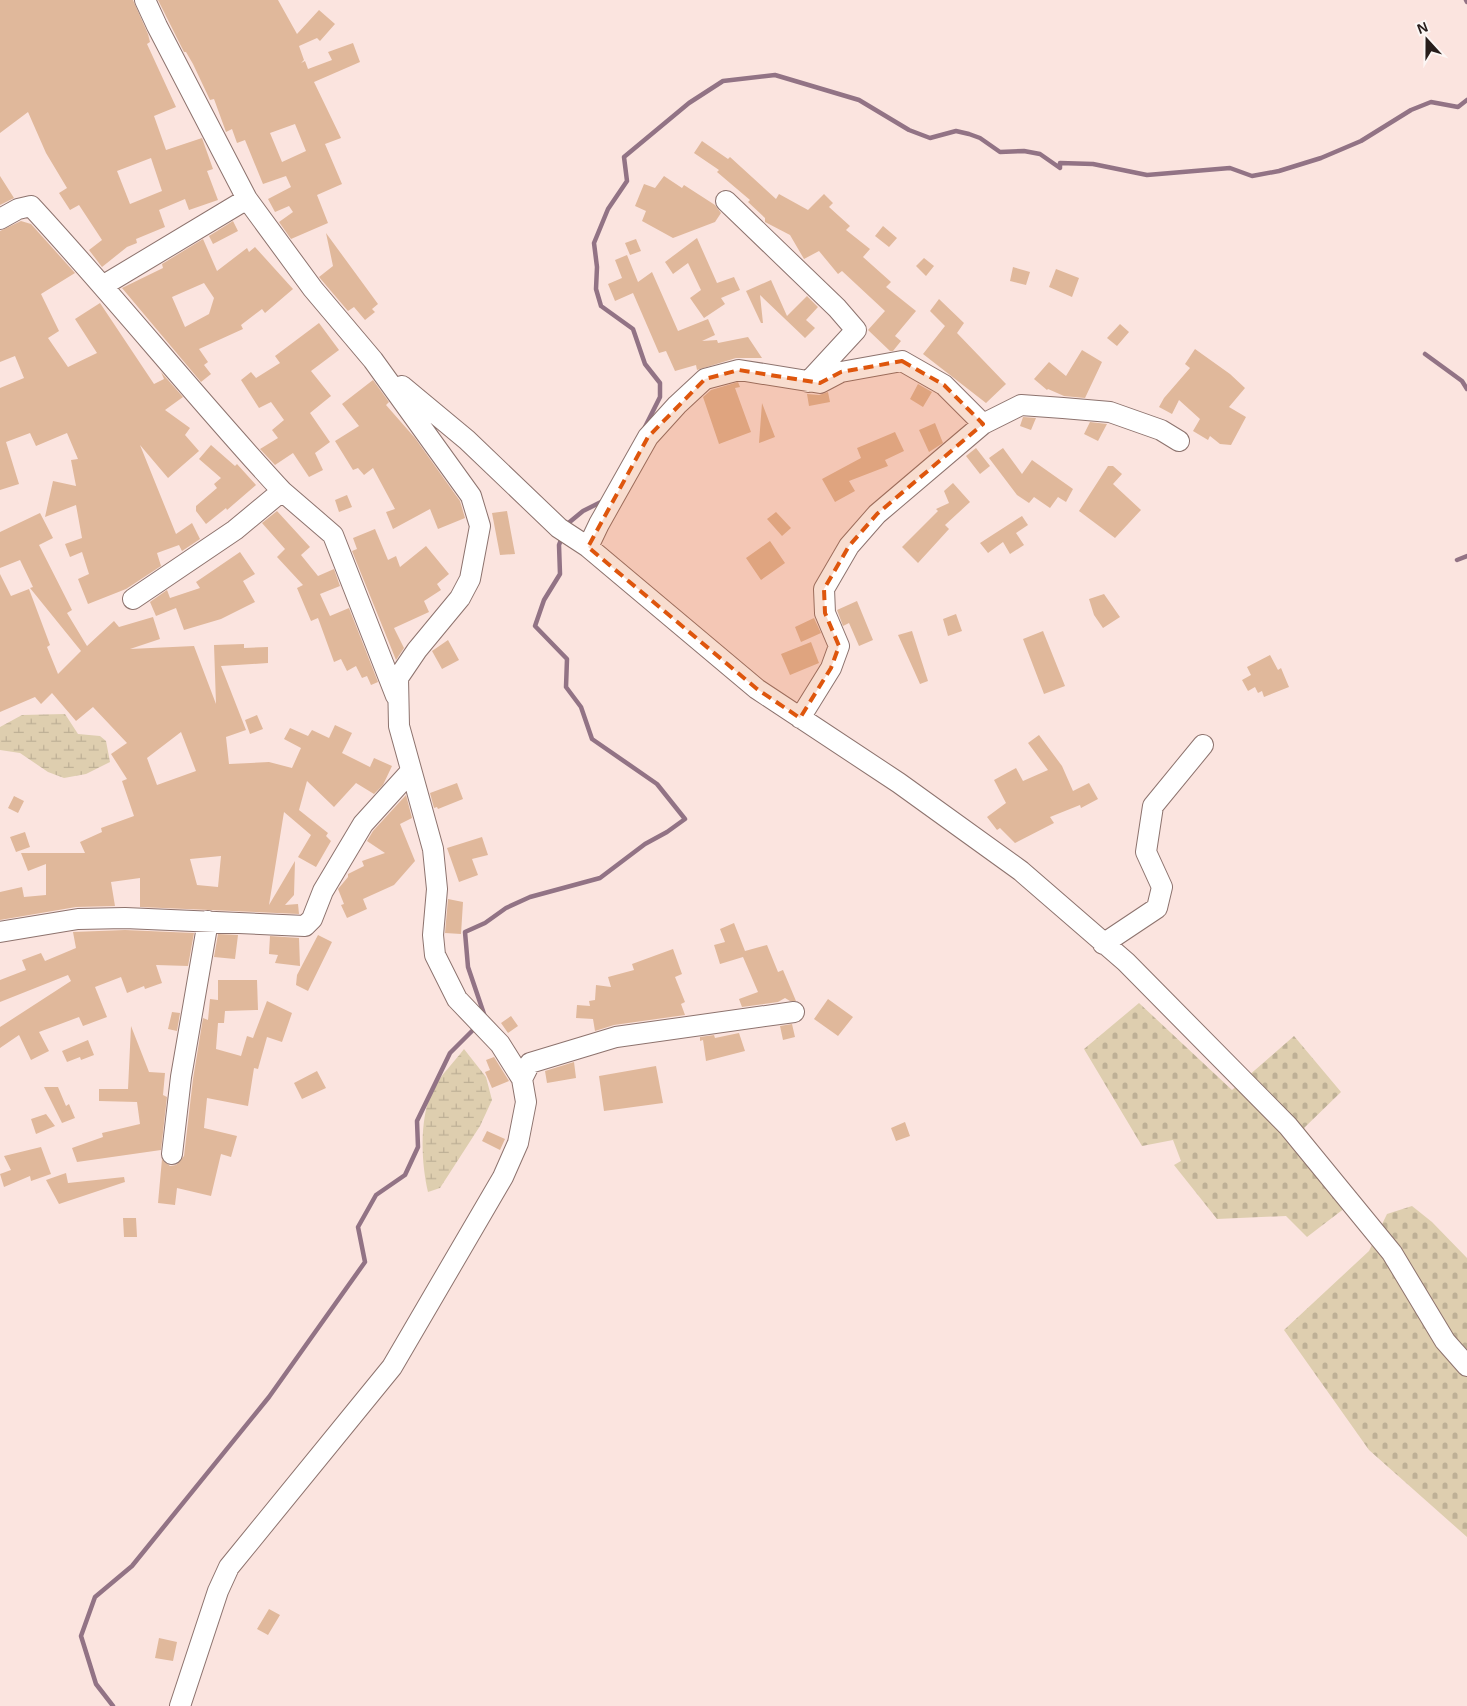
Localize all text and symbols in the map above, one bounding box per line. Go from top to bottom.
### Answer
north arrow [1402,15,1452,65]
text: N [1415,19,1430,37]

